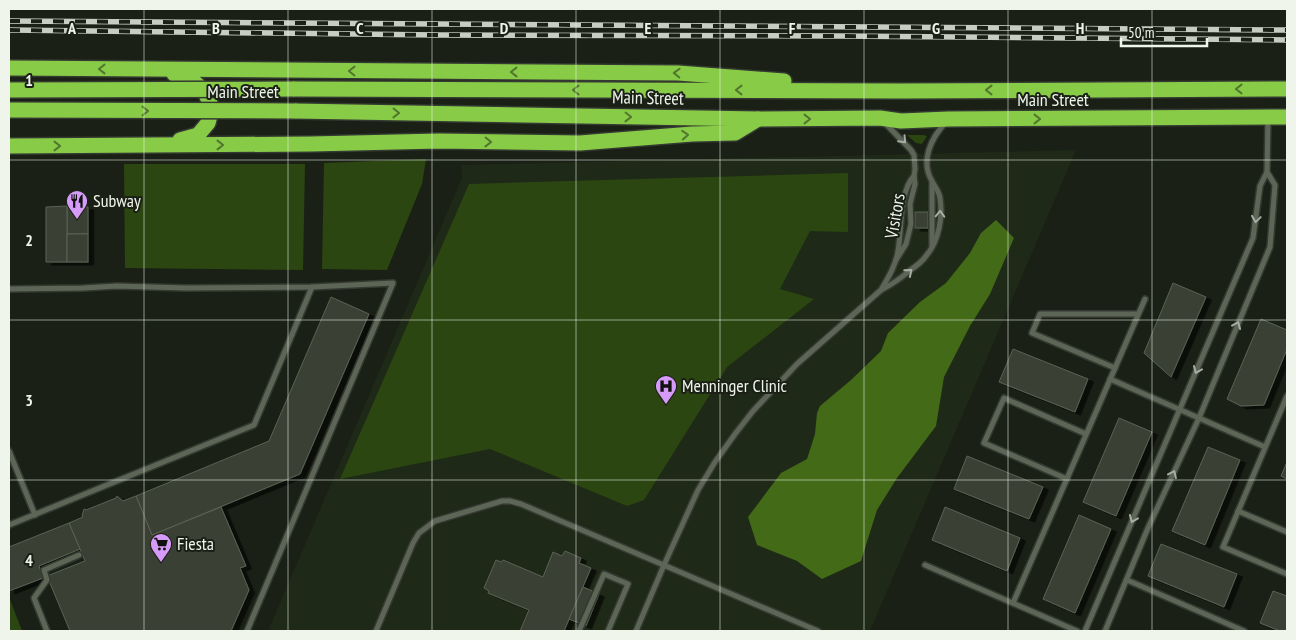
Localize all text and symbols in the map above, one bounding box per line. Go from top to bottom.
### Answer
scale bar [1121,15,1207,47]
text: A [67,18,77,38]
text: B [212,18,220,38]
text: C [356,18,364,38]
text: D [500,18,509,38]
text: E [645,18,652,38]
text: F [789,18,796,38]
text: G [932,18,940,38]
text: H [1076,18,1084,38]
text: 50 m [1128,23,1154,42]
one-way arrow [98,64,106,74]
one-way arrow [348,66,356,76]
one-way arrow [510,67,518,77]
one-way arrow [673,68,681,79]
text: 1 [25,70,33,90]
street label: Main Street [207,80,279,103]
one-way arrow [1234,84,1242,94]
one-way arrow [572,85,580,95]
street label: Main Street [612,85,684,110]
one-way arrow [734,85,742,95]
one-way arrow [984,85,992,95]
street label: Main Street [1017,88,1089,111]
one-way arrow [142,106,149,116]
one-way arrow [392,107,400,118]
one-way arrow [625,111,633,122]
one-way arrow [804,114,812,124]
one-way arrow [1034,114,1041,124]
one-way arrow [682,130,690,141]
one-way arrow [897,135,906,144]
one-way arrow [484,137,492,147]
one-way arrow [216,140,224,150]
one-way arrow [54,141,62,151]
restaurant icon: Subway [65,189,89,220]
place label: Subway [93,189,141,212]
street label: Visitors [879,191,910,241]
one-way arrow [935,210,945,218]
one-way arrow [1251,215,1262,223]
text: 2 [25,230,33,250]
one-way arrow [903,269,912,277]
one-way arrow [1231,321,1242,330]
one-way arrow [1193,365,1204,374]
hospital icon: Menninger Clinic [654,374,678,405]
place label: Menninger Clinic [682,374,788,397]
text: 3 [25,390,33,410]
one-way arrow [1167,470,1177,479]
one-way arrow [1128,514,1139,523]
supermarket icon: Fiesta [149,532,173,563]
place label: Fiesta [177,532,214,555]
text: 4 [25,550,33,570]

